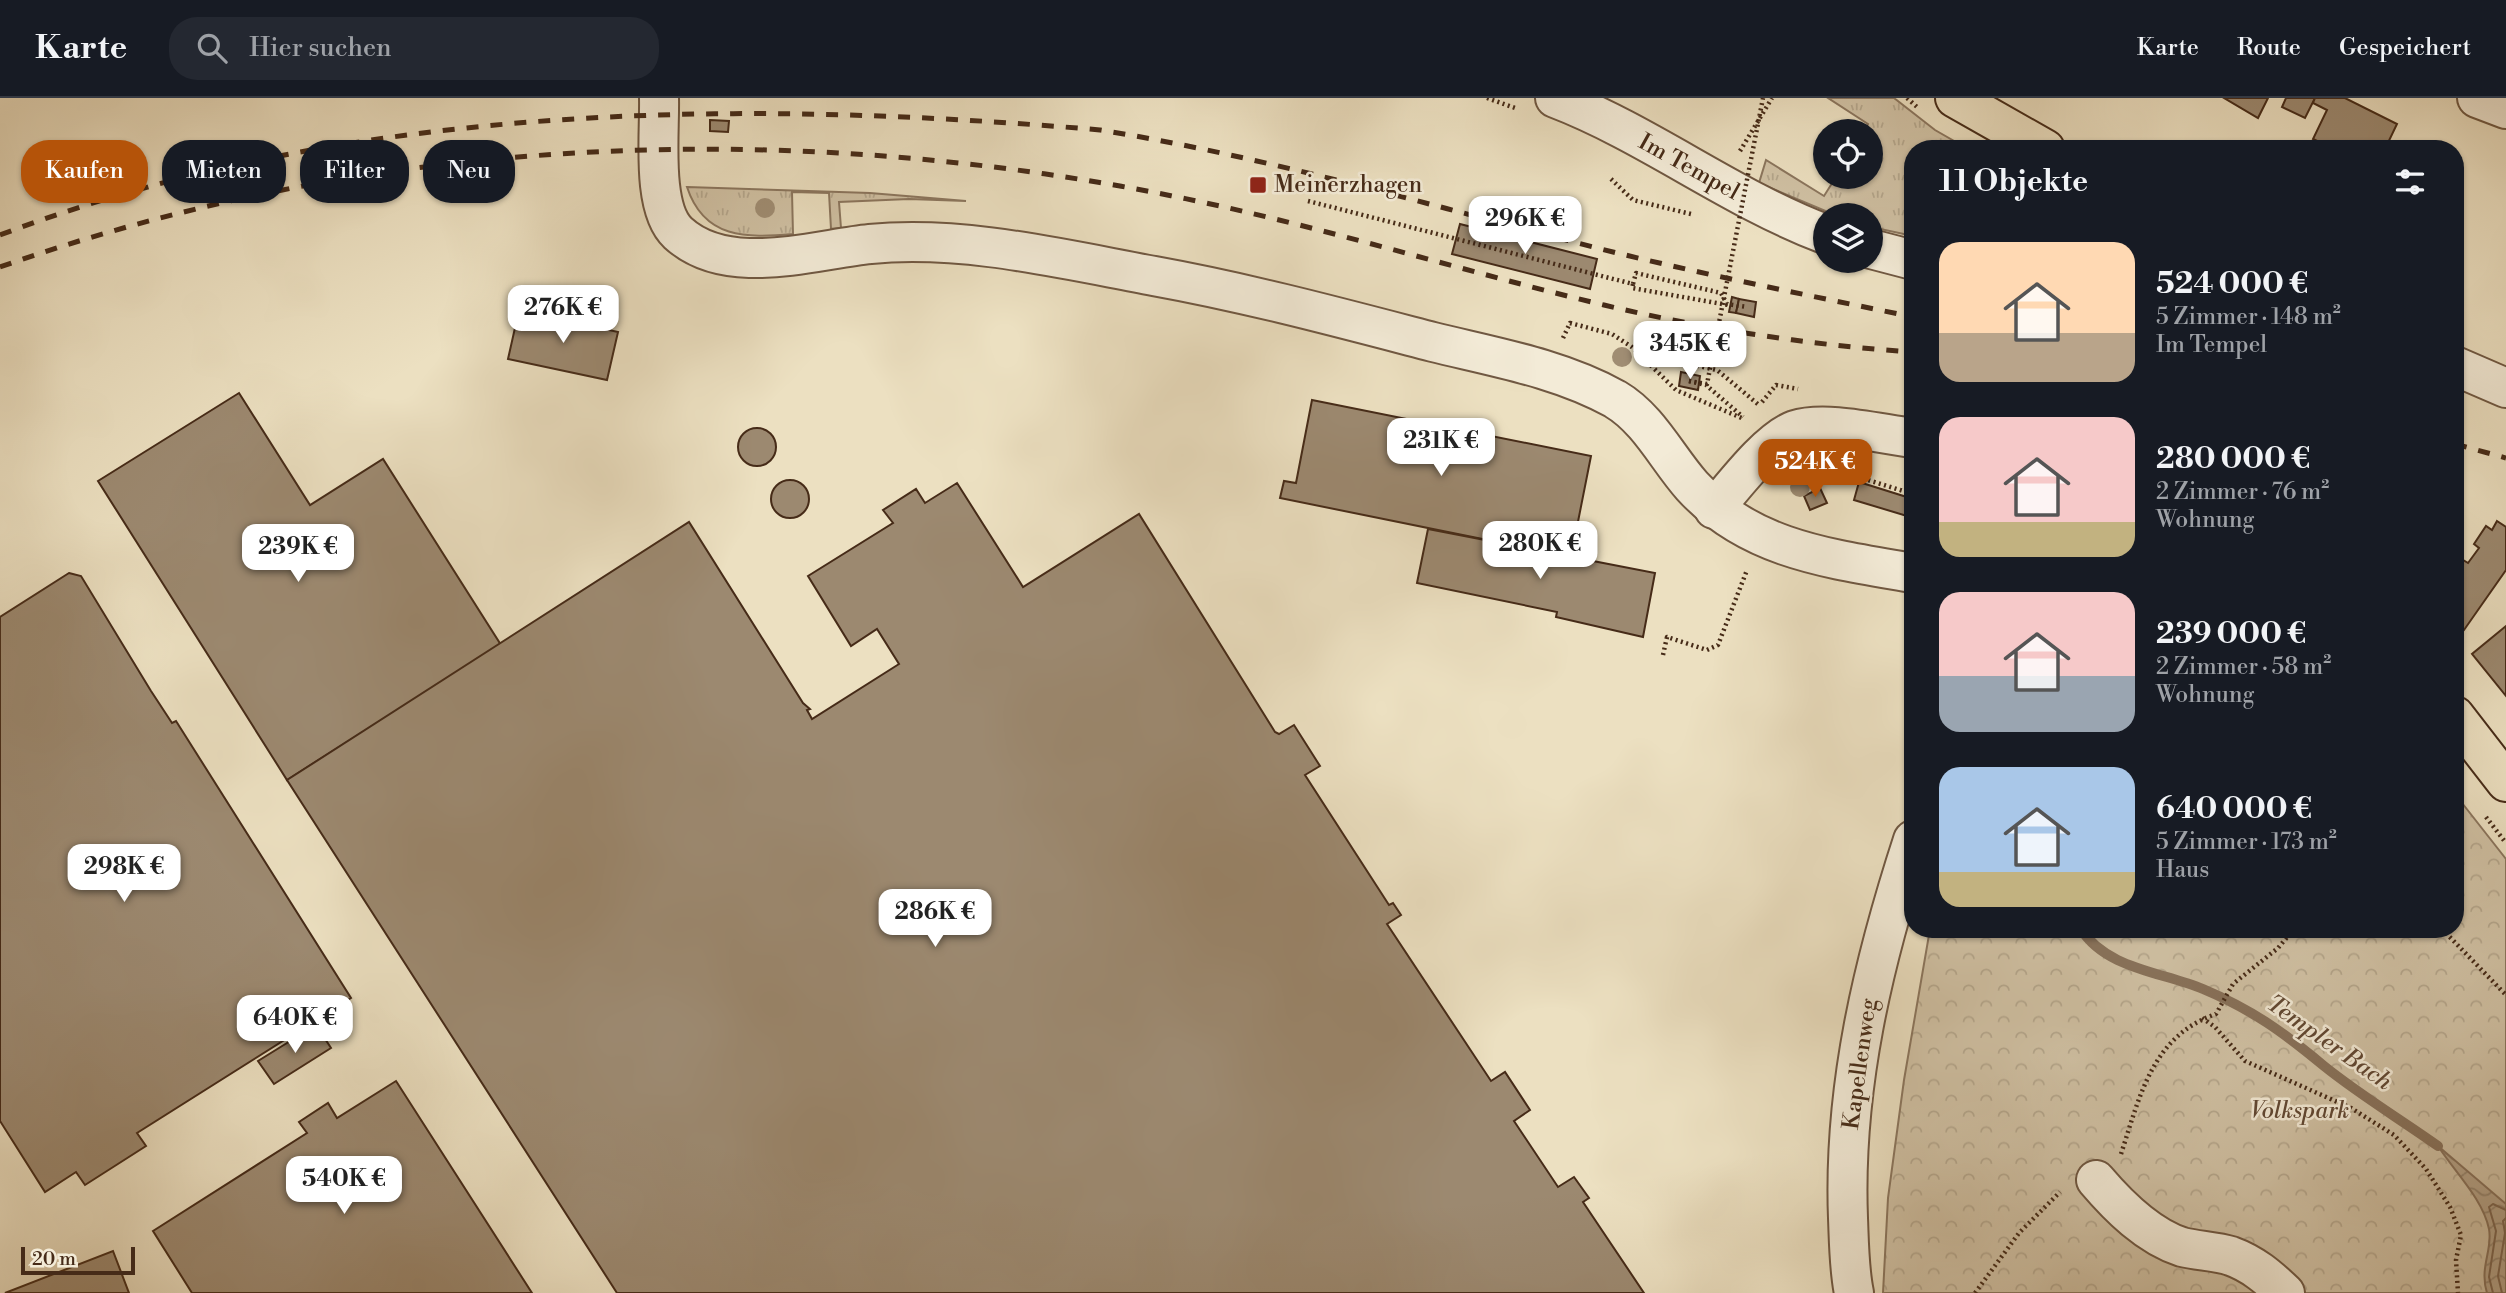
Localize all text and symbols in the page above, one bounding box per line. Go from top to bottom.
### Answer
search box [169,17,659,80]
text: Karte [35,28,127,69]
icon: search [193,29,231,67]
text: Hier suchen [249,32,392,64]
text: Karte [2137,33,2199,63]
text: Route [2237,33,2301,63]
text: Gespeichert [2339,33,2471,63]
map controls [1813,119,1883,273]
button: locate [1813,119,1883,189]
street label: Im Tempel [1634,128,1745,206]
chip: Kaufen [21,140,148,203]
chip: Mieten [162,140,286,203]
chip: Filter [300,140,409,203]
chip: Neu [423,140,515,203]
text: 11 Objekte [1939,163,2088,201]
icon: filters [2391,163,2429,201]
place label: Meinerzhagen [1274,171,1422,199]
marker: Meinerzhagen [1248,175,1268,195]
pin: 296K € [1468,197,1582,256]
button: layers [1813,203,1883,273]
text: 296K € [1485,205,1565,233]
text: 524 000 € [2156,265,2308,303]
icon: home [1995,270,2079,354]
pin: 276K € [506,286,620,345]
text: 276K € [524,294,602,322]
text: 5 Zimmer · 148 m² [2156,303,2341,331]
pin: 345K € [1633,322,1747,381]
text: 345K € [1649,330,1731,358]
text: Im Tempel [2156,331,2267,359]
pin: 231K € [1384,418,1498,478]
text: 231K € [1403,427,1479,455]
pin: 524K € [1758,440,1872,499]
text: 280 000 € [2156,440,2310,478]
icon: home [1995,445,2079,529]
text: 524K € [1774,448,1856,476]
text: 2 Zimmer · 76 m² [2156,478,2329,506]
text: Wohnung [2156,506,2254,534]
pin: 280K € [1483,522,1597,581]
pin: 239K € [241,524,355,584]
text: 280K € [1498,530,1582,558]
text: 239K € [258,533,338,561]
text: 239 000 € [2156,615,2306,653]
icon: home [1995,620,2079,704]
text: 2 Zimmer · 58 m² [2156,653,2331,681]
text: Wohnung [2156,681,2254,709]
text: 640 000 € [2156,790,2312,828]
icon: home [1995,795,2079,879]
text: 5 Zimmer · 173 m² [2156,828,2337,856]
pin: 298K € [67,844,181,904]
text: 298K € [84,853,164,881]
text: Haus [2156,856,2209,884]
pin: 286K € [878,890,992,949]
text: 286K € [895,898,975,926]
water label: Templer Bach [2260,989,2398,1098]
pin: 640K € [238,996,352,1055]
street label: Kapellenweg [1837,996,1883,1131]
text: 640K € [253,1004,337,1032]
park label: Volkspark [2251,1097,2349,1125]
pin: 540K € [287,1156,401,1216]
text: 540K € [302,1165,386,1193]
scale bar [21,1244,135,1276]
text: 20 m [32,1247,76,1271]

